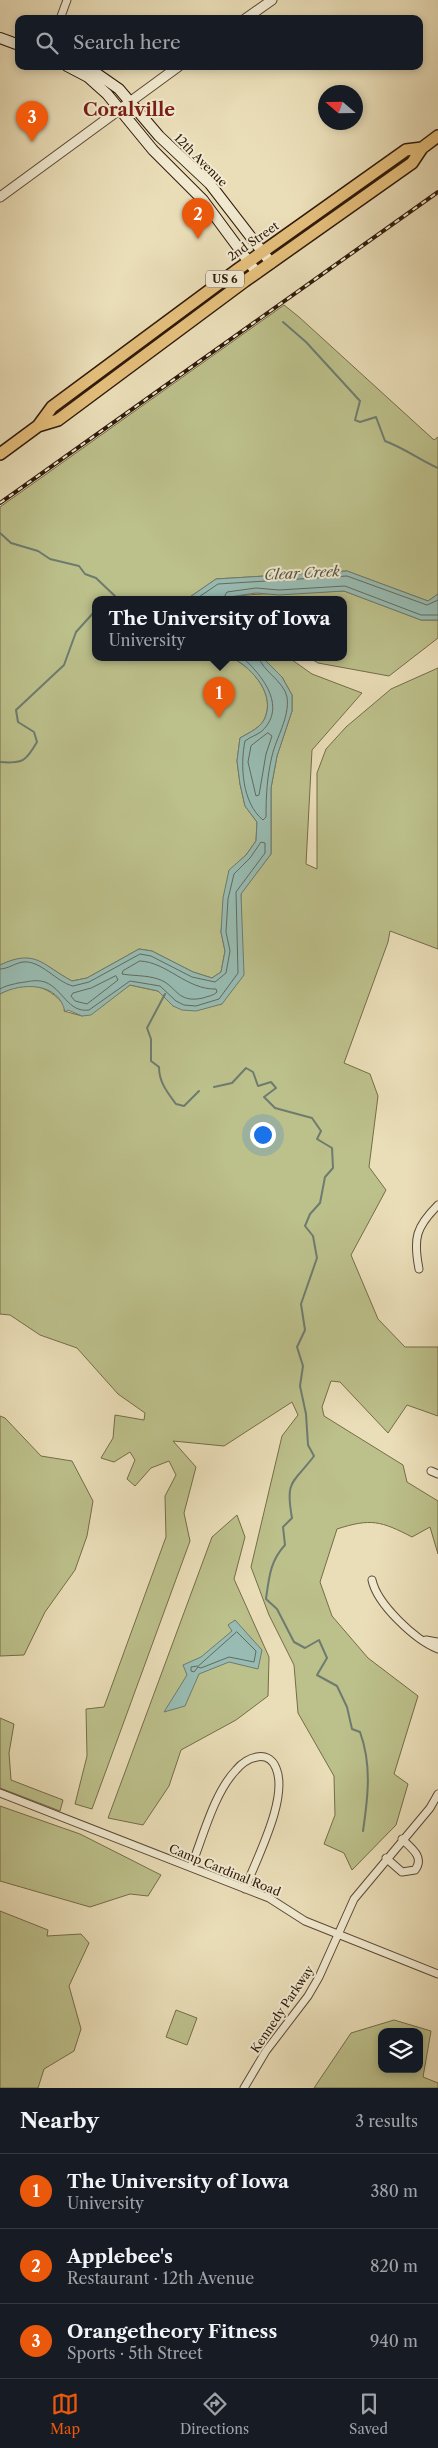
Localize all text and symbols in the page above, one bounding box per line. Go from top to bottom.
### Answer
search box [15,15,423,70]
icon: search [33,29,61,57]
text: Search here [73,31,181,54]
north arrow [318,85,363,130]
district label: Coralville [83,99,175,121]
pin: 3 [16,101,48,142]
street label: 12th Avenue [171,130,231,190]
pin: 2 [182,198,214,239]
street label: 2nd Street [225,218,282,264]
road number: US 6 [206,270,244,288]
water label: Clear Creek [264,562,341,584]
popup [92,596,347,661]
text: The University of Iowa [109,607,330,630]
text: University [109,630,186,650]
pin: 1 [203,677,235,718]
your location [250,1122,276,1148]
street label: Camp Cardinal Road [167,1841,284,1900]
street label: Kennedy Parkway [247,1962,317,2056]
map controls [378,2028,423,2073]
button: layers [378,2028,423,2073]
text: Nearby [20,2108,99,2133]
text: 3 results [355,2111,418,2131]
text: The University of Iowa [67,2170,289,2193]
text: 1 [32,2181,40,2201]
text: 380 m [370,2181,418,2201]
text: University [67,2193,144,2213]
text: Applebee's [67,2245,173,2268]
text: 2 [31,2256,41,2276]
text: 820 m [370,2256,418,2276]
text: Restaurant · 12th Avenue [67,2268,254,2288]
text: Orangetheory Fitness [67,2320,277,2343]
text: 3 [31,2331,41,2351]
text: 940 m [370,2331,418,2351]
text: Sports · 5th Street [67,2343,203,2363]
tab: Map [50,2390,80,2438]
tab: Directions [180,2390,249,2438]
tab: Saved [349,2390,388,2438]

